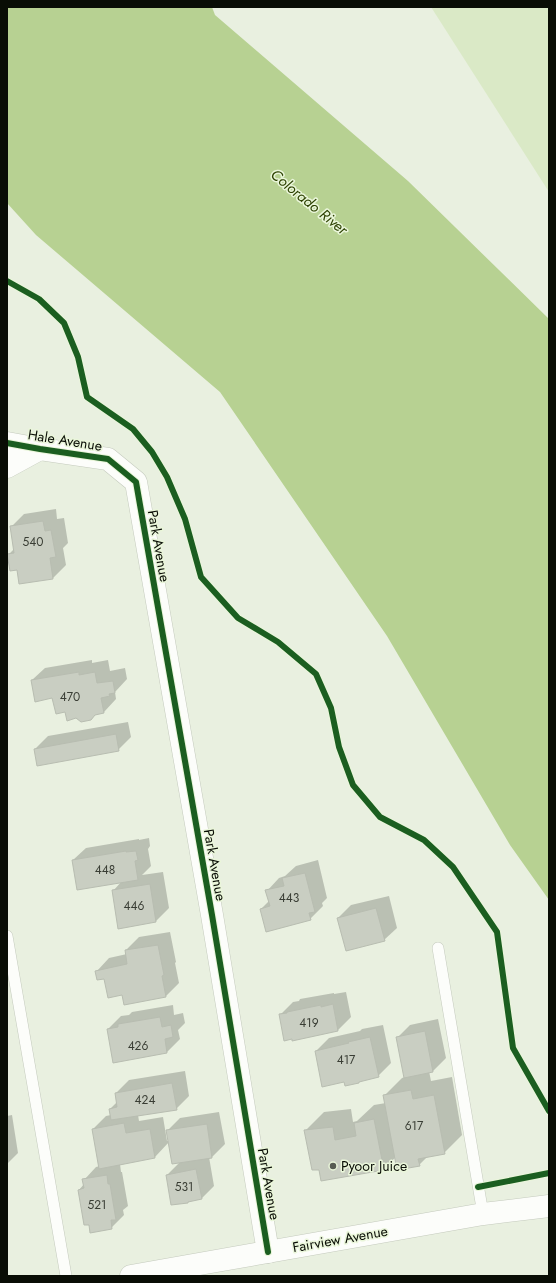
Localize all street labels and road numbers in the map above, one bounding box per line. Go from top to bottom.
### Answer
street label: Hale Avenue [26,424,104,456]
street label: Park Avenue [143,508,175,584]
street label: Park Avenue [199,827,231,903]
street label: Park Avenue [253,1146,285,1222]
street label: Fairview Avenue [291,1221,389,1257]

